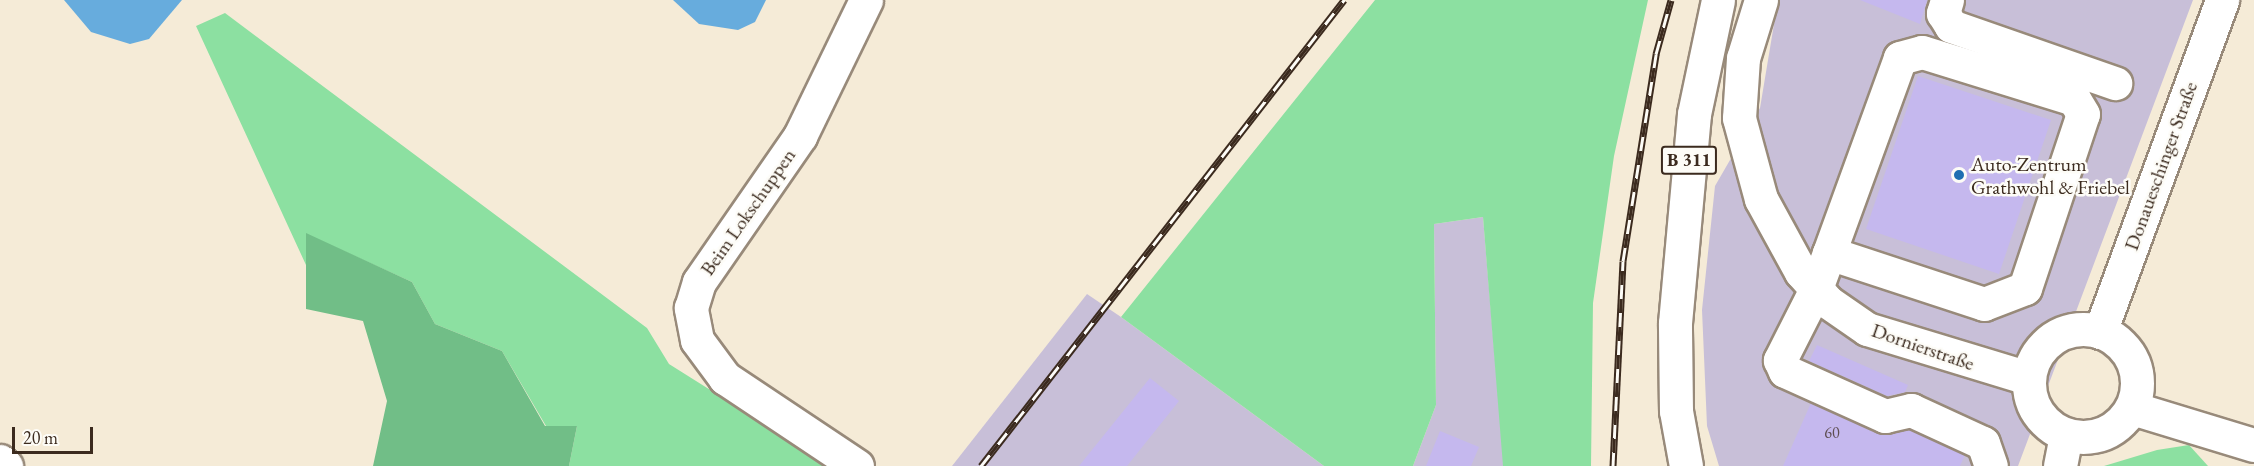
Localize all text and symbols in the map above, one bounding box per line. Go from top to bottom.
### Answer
street label: Donaueschinger Straße [2119,78,2203,254]
street label: Beim Lokschuppen [695,144,801,280]
road number: B 311 [1660,145,1718,175]
place label: Auto-Zentrum Grathwohl & Friebel [1971,152,2130,199]
marker: Auto-Zentrum Grathwohl & Friebel [1952,168,1966,182]
street label: Dornierstraße [1869,318,1977,376]
scale bar [15,415,96,453]
house number: 60 [1824,423,1840,443]
text: 20 m [23,426,58,449]

